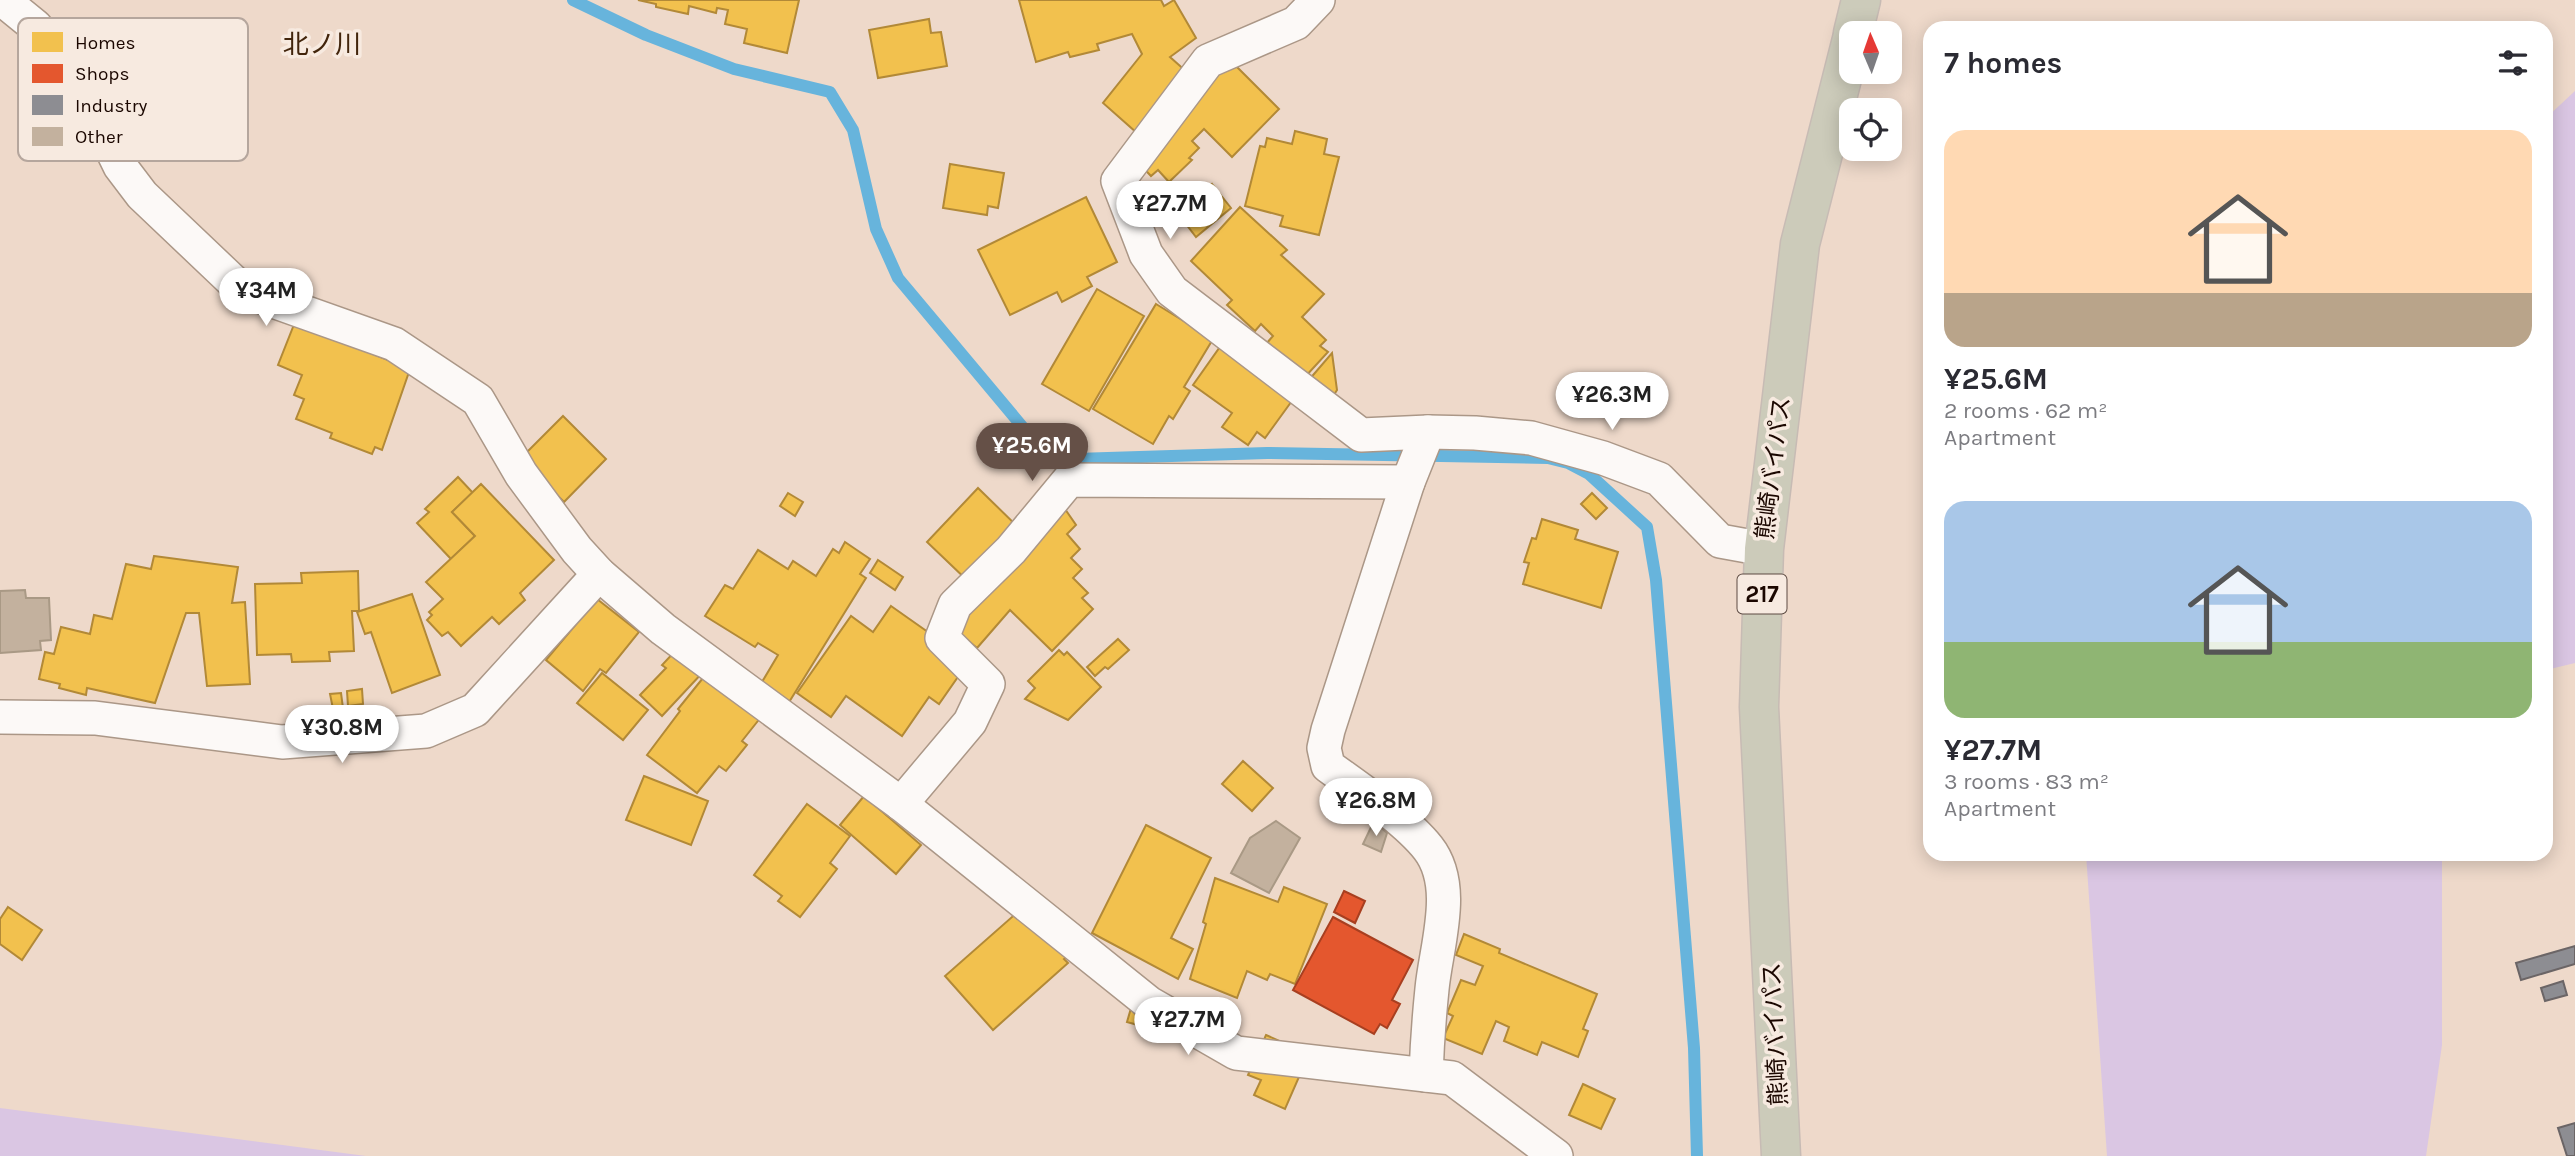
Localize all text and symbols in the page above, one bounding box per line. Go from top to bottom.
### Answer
legend [18,18,248,161]
north arrow [1839,21,1902,84]
map controls [1839,21,1902,161]
district label: 北ノ川 [283,29,361,60]
text: Homes [75,32,136,54]
icon: filters [2494,44,2532,82]
text: 7 homes [1944,45,2062,81]
text: Shops [75,63,129,85]
text: Industry [75,95,148,117]
button: locate [1839,98,1902,161]
text: Other [75,126,123,148]
icon: home [2175,176,2301,302]
pin: ¥27.7M [1113,182,1227,241]
text: ¥27.7M [1132,190,1208,217]
pin: ¥34M [225,268,307,328]
text: ¥34M [235,277,297,304]
text: ¥25.6M [1944,361,2048,397]
pin: ¥26.3M [1555,372,1669,432]
text: ¥26.3M [1572,381,1652,408]
street label: 熊崎バイパス [1750,395,1796,541]
text: 2 rooms · 62 m² [1944,397,2108,424]
pin: ¥25.6M [975,424,1089,483]
text: Apartment [1944,424,2056,451]
text: ¥25.6M [992,432,1072,459]
icon: home [2175,547,2301,673]
road number: 217 [1738,574,1786,614]
pin: ¥30.8M [285,706,399,765]
text: ¥30.8M [301,714,383,741]
text: ¥27.7M [1944,732,2042,768]
text: 3 rooms · 83 m² [1944,768,2109,795]
pin: ¥26.8M [1319,778,1433,838]
text: ¥26.8M [1335,787,1417,814]
text: Apartment [1944,795,2056,822]
street label: 熊崎バイパス [1757,962,1793,1106]
pin: ¥27.7M [1131,998,1245,1057]
text: ¥27.7M [1150,1006,1226,1033]

